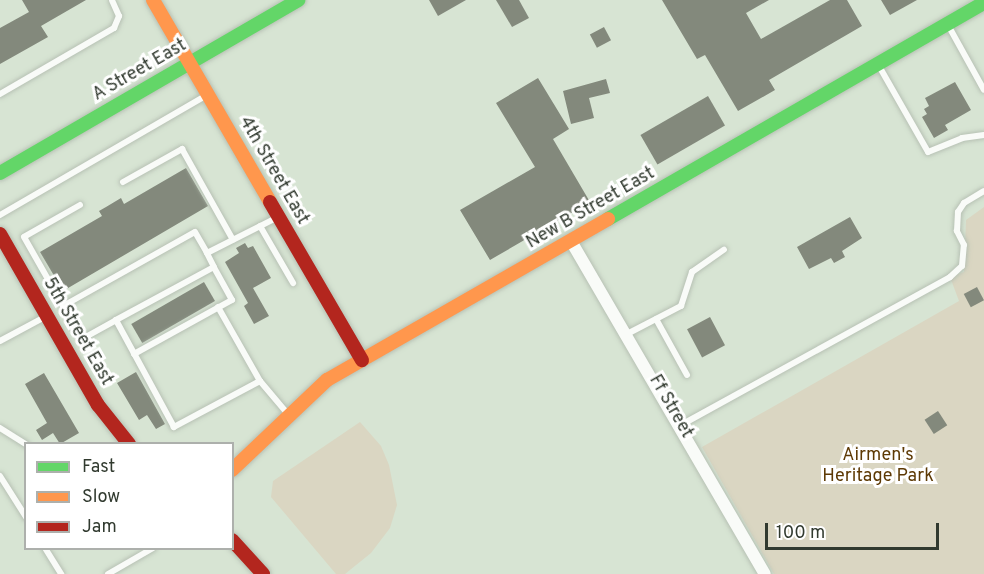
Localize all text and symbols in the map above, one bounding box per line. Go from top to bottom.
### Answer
street label: A Street East [89,35,191,107]
street label: 4th Street East [233,113,313,229]
street label: New B Street East [523,164,659,254]
street label: 5th Street East [37,274,117,390]
street label: Ff Street [643,371,697,443]
legend [24,442,234,550]
park label: Airmen's Heritage Park [822,446,934,488]
text: Fast [82,456,115,479]
text: Slow [82,486,120,509]
scale bar [768,511,942,549]
text: Jam [82,516,117,539]
text: 100 m [776,522,825,545]

